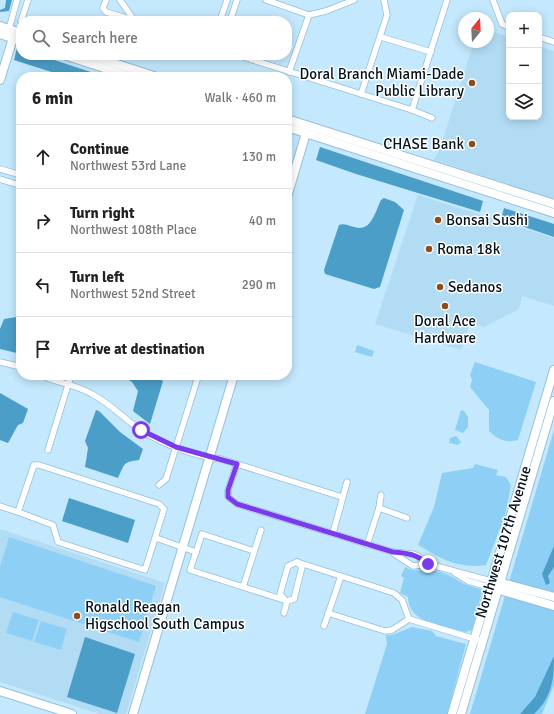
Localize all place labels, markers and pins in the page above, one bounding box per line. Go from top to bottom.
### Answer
place label: Doral Branch Miami-Dade Public Library [300,65,464,100]
marker: Doral Branch Miami-Dade Public Library [467,78,477,88]
place label: CHASE Bank [383,135,464,153]
marker: CHASE Bank [467,139,477,149]
place label: Bonsai Sushi [446,211,528,229]
marker: Bonsai Sushi [433,215,443,225]
place label: Roma 18k [437,240,501,258]
marker: Roma 18k [424,244,434,254]
place label: Sedanos [448,278,502,296]
marker: Sedanos [435,282,445,292]
marker: Doral Ace Hardware [440,301,450,311]
place label: Doral Ace Hardware [414,312,476,347]
place label: Ronald Reagan Higschool South Campus [85,598,245,633]
marker: Ronald Reagan Higschool South Campus [72,611,82,621]

